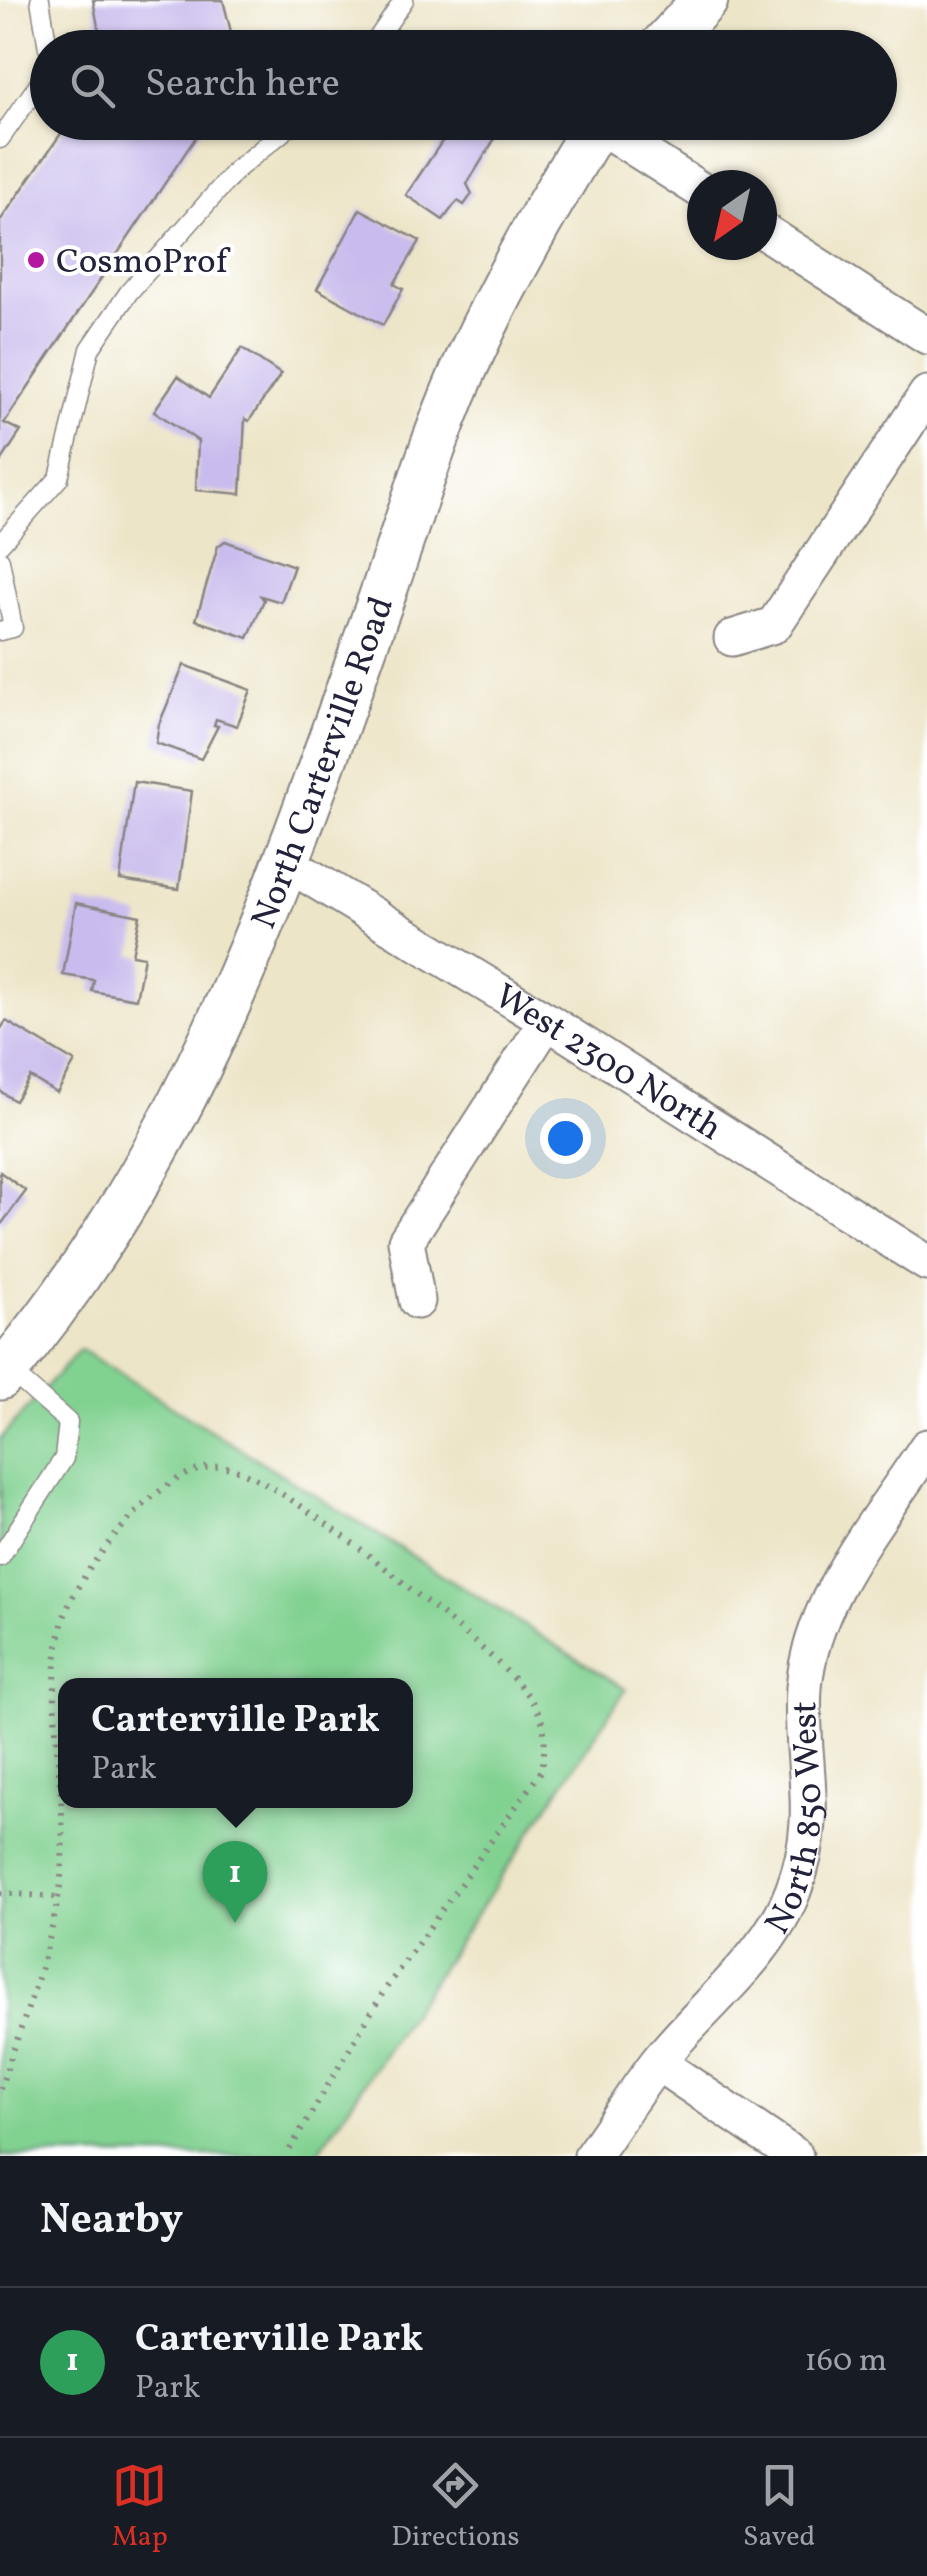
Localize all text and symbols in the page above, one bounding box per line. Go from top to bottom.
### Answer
search box [30,30,897,140]
icon: search [65,58,120,113]
text: Search here [145,59,340,112]
north arrow [687,170,777,260]
place label: CosmoProf [56,239,231,287]
marker: CosmoProf [25,249,47,271]
street label: North Carterville Road [241,591,407,936]
street label: West 2300 North [485,974,730,1153]
your location [540,1113,591,1164]
popup [58,1678,413,1808]
text: Carterville Park [91,1695,380,1748]
street label: North 850 West [755,1701,836,1944]
text: Park [91,1748,157,1792]
pin: 1 [202,1840,268,1923]
text: Nearby [40,2192,183,2251]
text: Carterville Park [135,2314,423,2367]
text: 1 [66,2340,79,2384]
text: 160 m [804,2340,887,2384]
text: Park [135,2367,200,2411]
tab: Map [112,2458,168,2557]
tab: Directions [391,2458,520,2557]
tab: Saved [743,2458,815,2557]

